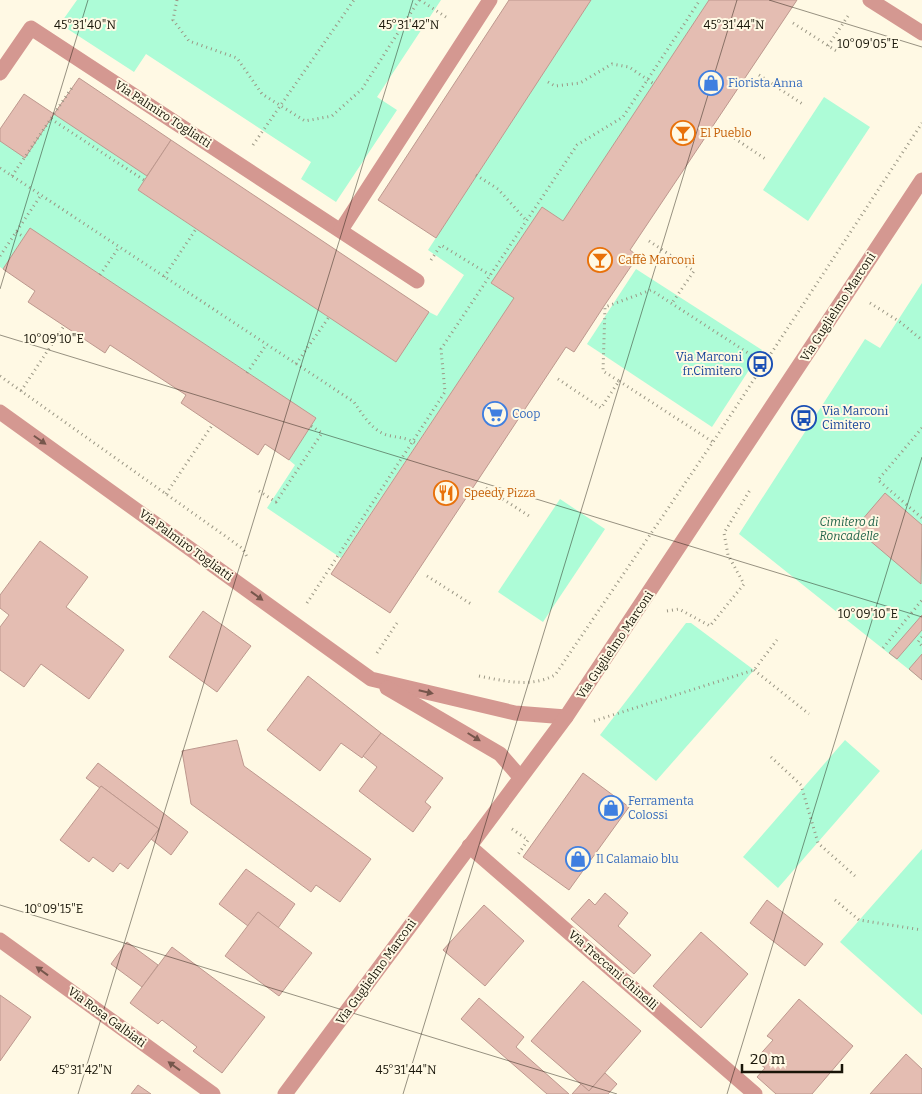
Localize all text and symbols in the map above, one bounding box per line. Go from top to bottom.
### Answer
text: 45°31'40"N [54,18,116,32]
text: 45°31'42"N [379,18,440,32]
text: 45°31'44"N [703,18,765,32]
text: 10°09'05"E [837,37,899,51]
shop icon: Fiorista Anna [698,70,724,96]
place label: Fiorista Anna [728,76,803,90]
street label: Via Palmiro Togliatti [112,78,214,151]
bar icon: El Pueblo [670,120,696,146]
place label: El Pueblo [700,126,752,140]
bar icon: Caffè Marconi [587,247,613,273]
street label: Via Guglielmo Marconi [798,250,879,364]
place label: Caffè Marconi [618,253,696,267]
text: 10°09'10"E [24,332,84,346]
place label: Via Marconi fr.Cimitero [676,350,742,378]
bus stop icon: Via Marconi fr.Cimitero [747,351,773,377]
supermarket icon: Coop [482,401,508,427]
place label: Via Marconi Cimitero [822,404,889,432]
bus stop icon: Via Marconi Cimitero [791,405,817,431]
place label: Coop [512,407,540,421]
one-way arrow [33,435,46,446]
restaurant icon: Speedy Pizza [433,480,459,506]
place label: Speedy Pizza [464,486,536,500]
street label: Via Palmiro Togliatti [137,506,236,584]
park label: Cimitero di Roncadelle [819,515,879,543]
street label: Via Guglielmo Marconi [574,588,656,701]
one-way arrow [250,591,264,601]
text: 10°09'10"E [838,607,898,621]
one-way arrow [419,688,434,696]
one-way arrow [468,733,481,742]
place label: Ferramenta Colossi [628,794,694,822]
shop icon: Ferramenta Colossi [598,795,624,821]
shop icon: Il Calamaio blu [565,846,591,872]
place label: Il Calamaio blu [596,852,679,866]
text: 10°09'15"E [25,902,83,916]
street label: Via Guglielmo Marconi [333,916,419,1027]
street label: Via Treccani Chinelli [566,927,661,1013]
one-way arrow [36,965,49,976]
street label: Via Rosa Galbiati [65,984,149,1050]
scale bar [742,1042,842,1074]
text: 20 m [750,1050,786,1068]
one-way arrow [168,1060,181,1071]
text: 45°31'42"N [52,1063,113,1077]
text: 45°31'44"N [375,1063,437,1077]

